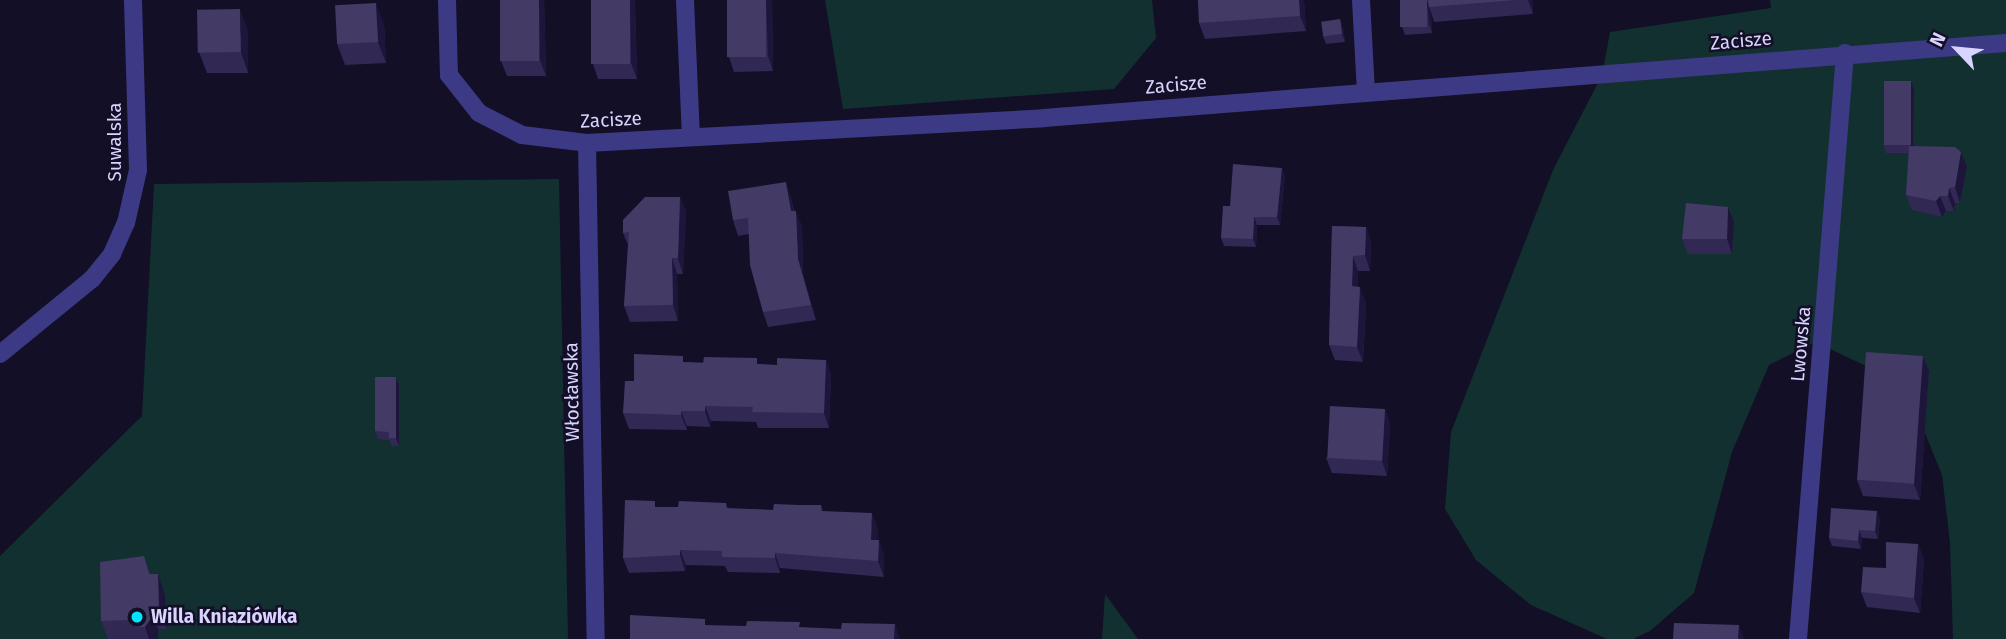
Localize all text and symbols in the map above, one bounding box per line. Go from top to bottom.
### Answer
north arrow [1922,14,1992,84]
street label: Zacisze [1709,27,1773,55]
text: N [1925,29,1951,50]
street label: Zacisze [1144,71,1208,99]
street label: Suwalska [104,102,126,182]
street label: Zacisze [580,107,642,133]
street label: Lwowska [1786,305,1816,383]
street label: Włocławska [560,342,584,442]
place label: Willa Kniaziówka [151,606,297,628]
marker: Willa Kniaziówka [129,609,145,625]

